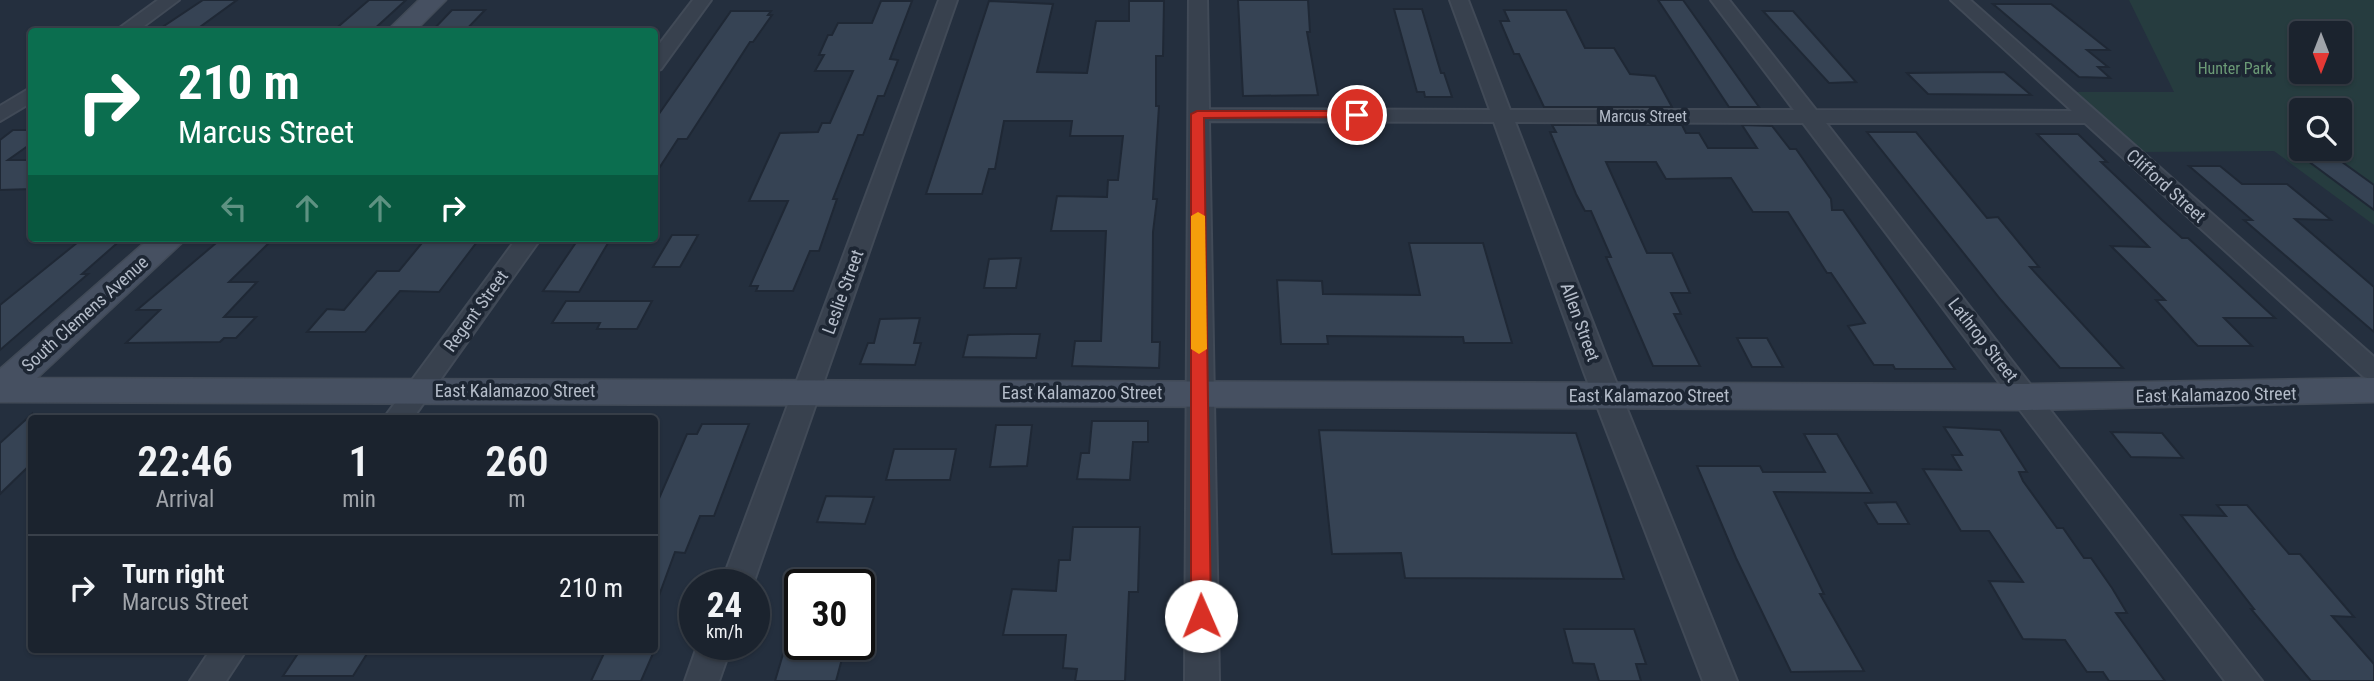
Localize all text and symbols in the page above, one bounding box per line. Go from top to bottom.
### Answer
north arrow [2289,21,2352,84]
map controls [2289,21,2352,161]
text: 210 m [178,54,300,111]
icon: right [63,56,154,147]
park label: Hunter Park [2198,59,2273,78]
pin [1327,85,1387,145]
icon: arrive [1338,96,1376,134]
button: search [2289,98,2352,161]
street label: Marcus Street [1599,107,1687,126]
text: Marcus Street [178,113,354,151]
street label: Clifford Street [2122,145,2210,227]
icon: left [215,189,253,227]
icon: ahead [288,189,326,227]
icon: ahead [361,189,399,227]
icon: right [434,189,472,227]
street label: Leslie Street [818,247,867,337]
street label: South Clemens Avenue [17,251,152,376]
street label: Regent Street [439,266,512,356]
street label: Allen Street [1557,280,1604,364]
street label: Lathrop Street [1944,294,2023,386]
street label: East Kalamazoo Street [435,380,595,401]
street label: East Kalamazoo Street [1002,382,1162,403]
street label: East Kalamazoo Street [2135,383,2297,406]
street label: East Kalamazoo Street [1569,385,1729,406]
text: 22:46 [137,437,233,486]
text: 1 [349,437,370,486]
text: 260 [485,437,549,486]
text: Arrival [156,486,214,513]
text: min [342,486,376,513]
text: m [508,486,526,513]
text: Turn right [122,559,224,589]
icon: right [63,569,101,607]
speed limit sign: 30 [784,569,875,660]
text: 210 m [559,573,623,603]
position arrow [1164,579,1238,653]
text: 24 [707,585,742,626]
text: Marcus Street [122,589,249,616]
text: km/h [706,621,743,642]

